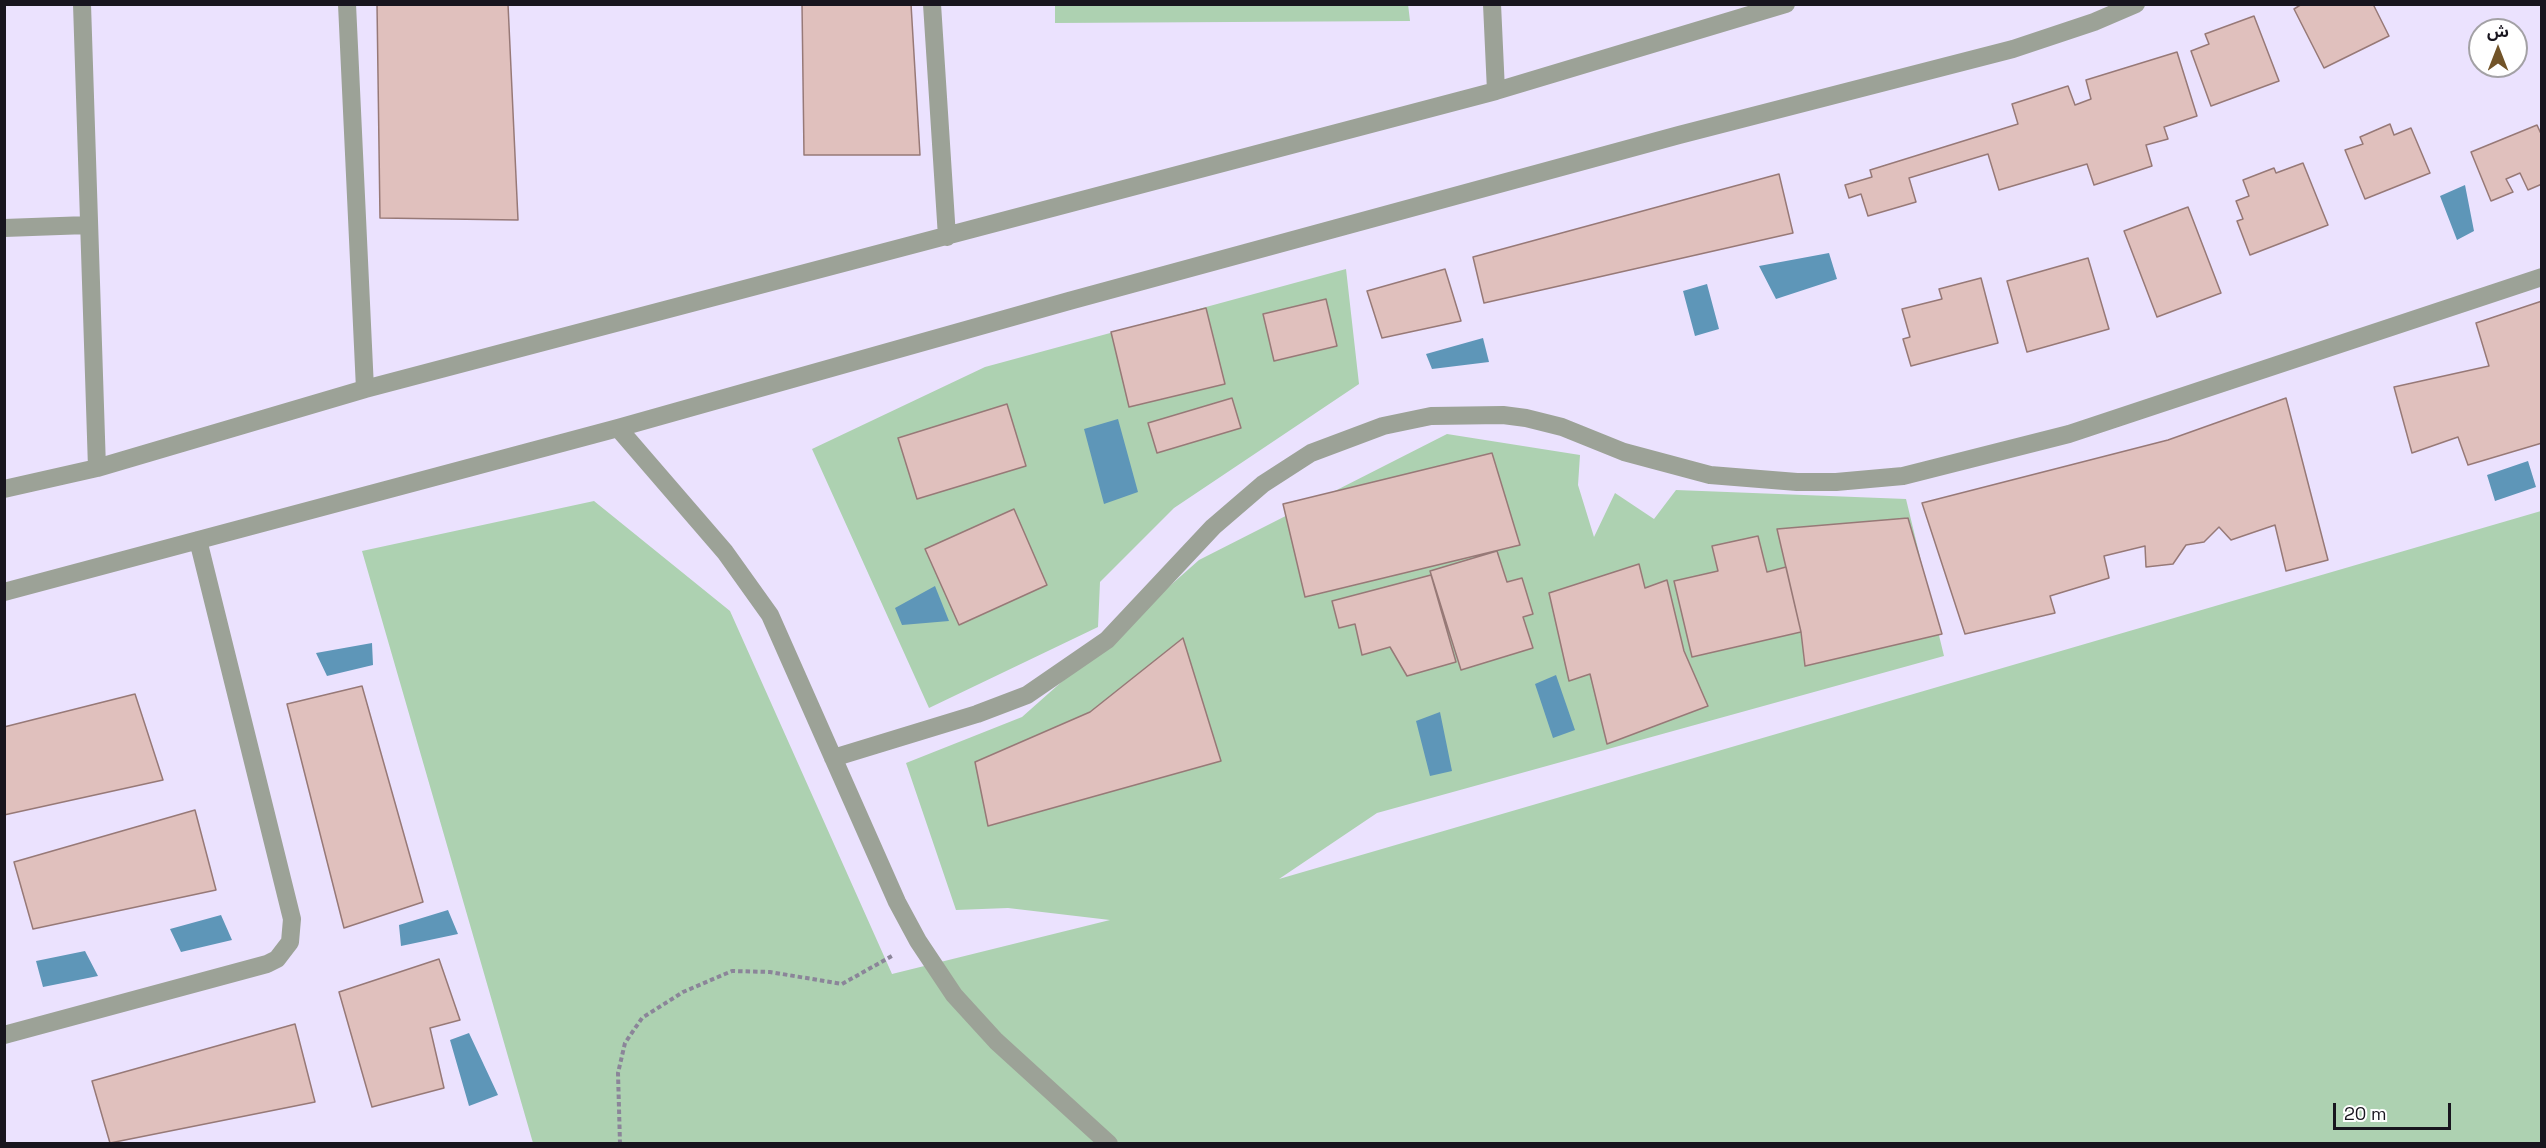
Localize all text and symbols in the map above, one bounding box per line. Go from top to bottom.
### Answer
north arrow [2468,18,2528,78]
text: ش [2487,21,2509,42]
scale bar [2336,1091,2454,1129]
text: 20 m [2344,1102,2387,1125]

